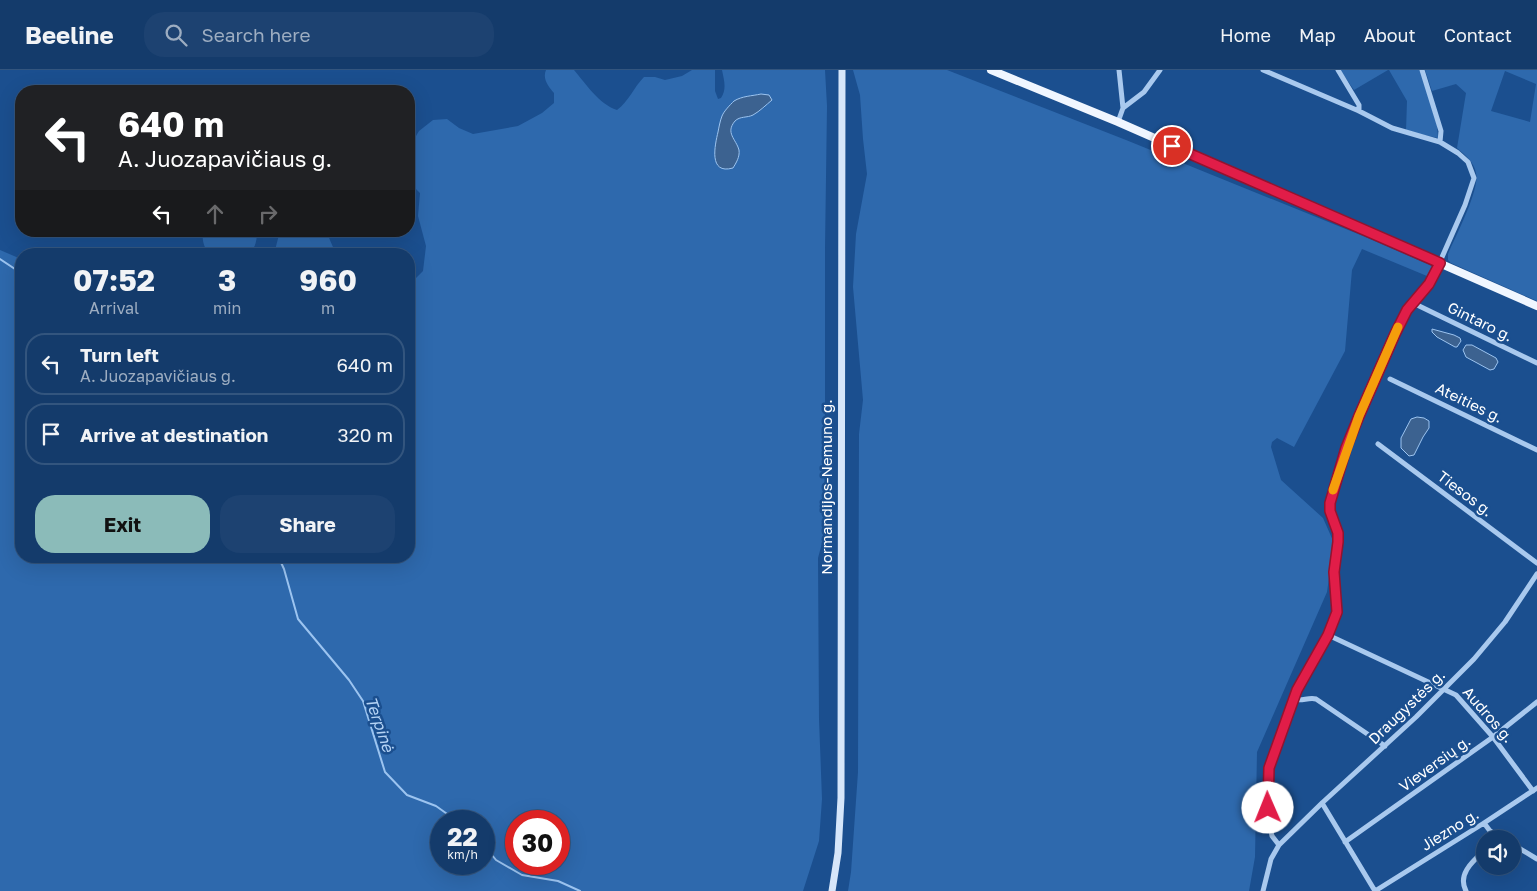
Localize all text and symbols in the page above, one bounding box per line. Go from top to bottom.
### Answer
search box [144,12,494,57]
text: Beeline [25,20,114,49]
icon: search [162,21,190,49]
text: Search here [202,23,310,46]
text: Home [1220,24,1271,46]
text: Map [1299,24,1336,46]
text: About [1364,24,1416,46]
text: Contact [1444,24,1512,46]
text: 640 m [118,103,224,145]
icon: left [35,105,100,170]
pin [1151,125,1193,167]
icon: arrive [1158,132,1186,160]
text: A. Juozapavičiaus g. [118,145,332,172]
icon: left [148,200,176,228]
icon: ahead [201,200,229,228]
icon: right [254,200,282,228]
text: 07:52 [73,262,155,298]
text: 3 [218,262,236,298]
text: 960 [299,262,357,298]
text: Arrival [89,298,139,318]
text: min [213,298,241,318]
text: m [321,298,335,318]
street label: Gintaro g. [1445,298,1516,345]
text: Turn left [80,343,159,366]
icon: left [37,350,65,378]
text: 640 m [337,353,393,376]
text: A. Juozapavičiaus g. [80,366,236,386]
street label: Ateities g. [1433,378,1506,426]
street label: Normandijos-Nemuno g. [817,399,835,575]
icon: arrive [37,420,65,448]
text: Arrive at destination [80,423,268,446]
text: 320 m [338,423,393,446]
street label: Tiesos g. [1434,467,1497,520]
button: Exit [35,495,210,553]
button: Share [220,495,395,553]
street label: Draugystės g. [1364,665,1448,747]
street label: Audros g. [1460,683,1518,746]
water label: Terpinė [361,694,399,756]
street label: Vieversių g. [1395,731,1474,795]
position arrow [1241,781,1293,833]
street label: Jiezno g. [1417,804,1482,854]
speed limit sign: 30 [505,810,570,875]
text: 22 [447,821,478,852]
map controls [1476,830,1521,875]
button: sound [1476,830,1521,875]
text: km/h [447,847,478,862]

